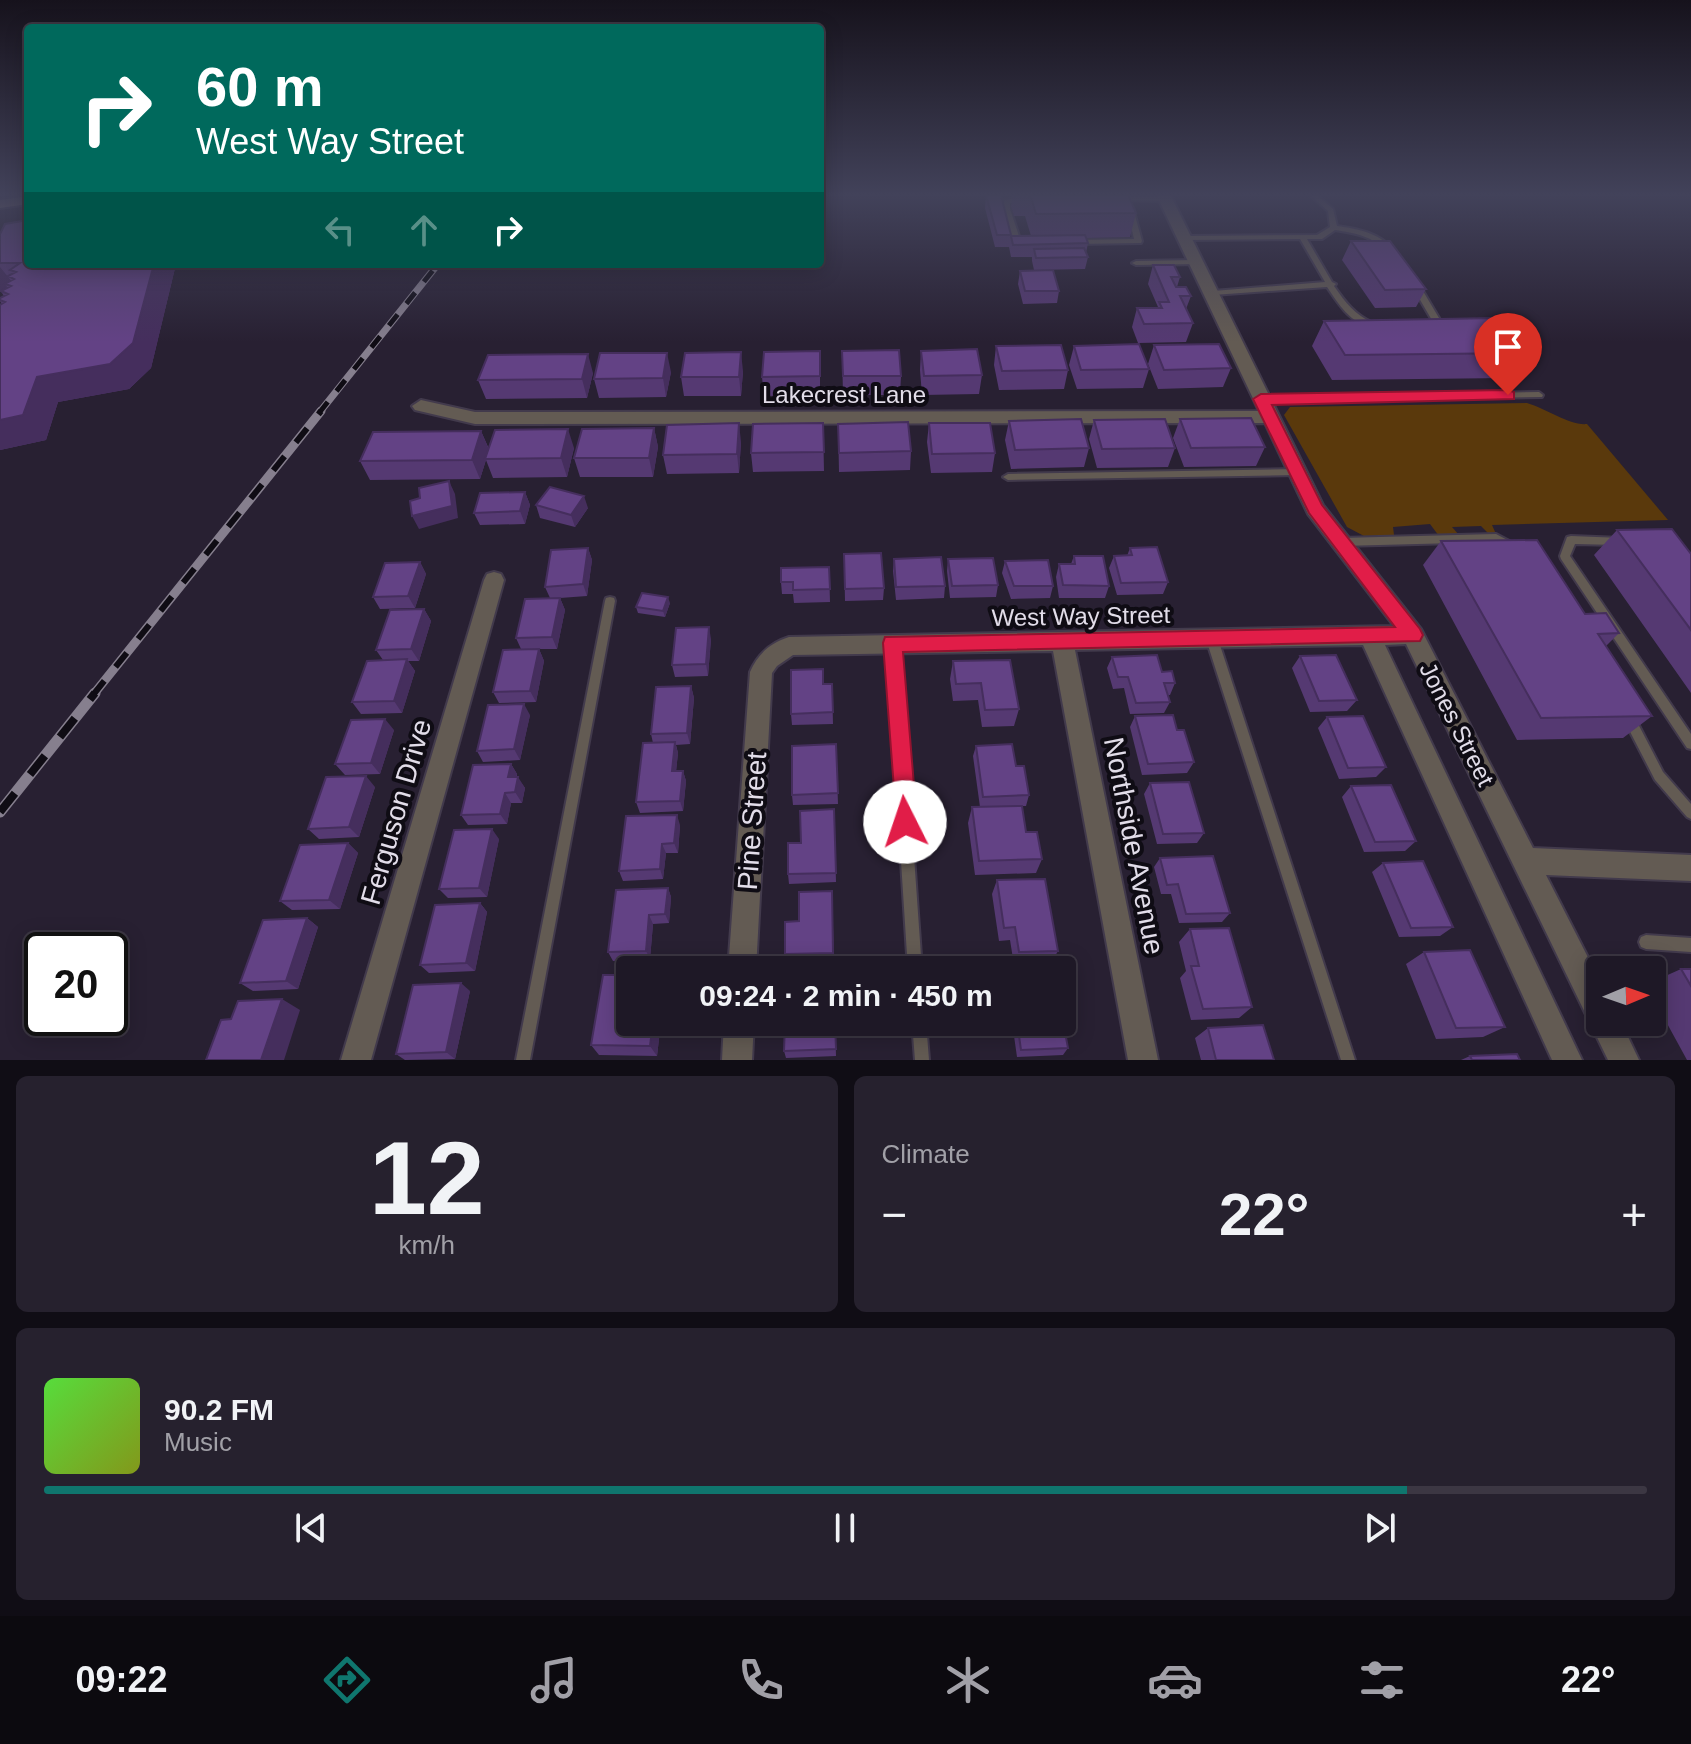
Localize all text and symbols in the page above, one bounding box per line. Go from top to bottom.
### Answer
text: 60 m [196,55,324,118]
icon: right [64,56,168,160]
text: West Way Street [196,121,464,162]
icon: left [318,208,362,252]
icon: ahead [402,208,446,252]
icon: right [486,208,530,252]
pin [1474,313,1542,395]
icon: arrive [1486,325,1530,369]
street label: Lakecrest Lane [762,381,926,408]
street label: West Way Street [991,601,1171,631]
street label: Jones Street [1414,658,1500,790]
street label: Ferguson Drive [355,716,437,908]
street label: Northside Avenue [1098,735,1170,957]
street label: Pine Street [732,751,772,891]
position arrow [863,780,947,864]
speed limit sign: 20 [24,932,128,1036]
north arrow [1586,956,1666,1036]
map controls [1586,956,1666,1036]
text: 09:24 · 2 min · 450 m [699,979,993,1012]
text: 12 [369,1120,485,1236]
text: Climate [882,1139,970,1169]
text: 22° [1219,1181,1310,1248]
text: − [882,1190,907,1239]
text: + [1621,1190,1647,1239]
text: km/h [399,1230,455,1260]
text: 90.2 FM [164,1393,274,1426]
text: Music [164,1427,232,1457]
icon: previous [289,1506,333,1550]
icon: pause [823,1506,867,1550]
icon: next [1358,1506,1402,1550]
icon: directions [319,1652,375,1708]
icon: music [526,1652,582,1708]
icon: phone [733,1652,789,1708]
icon: climate [940,1652,996,1708]
icon: car [1147,1652,1203,1708]
icon: filters [1354,1652,1410,1708]
text: 09:22 [76,1659,168,1700]
text: 22° [1561,1659,1615,1700]

